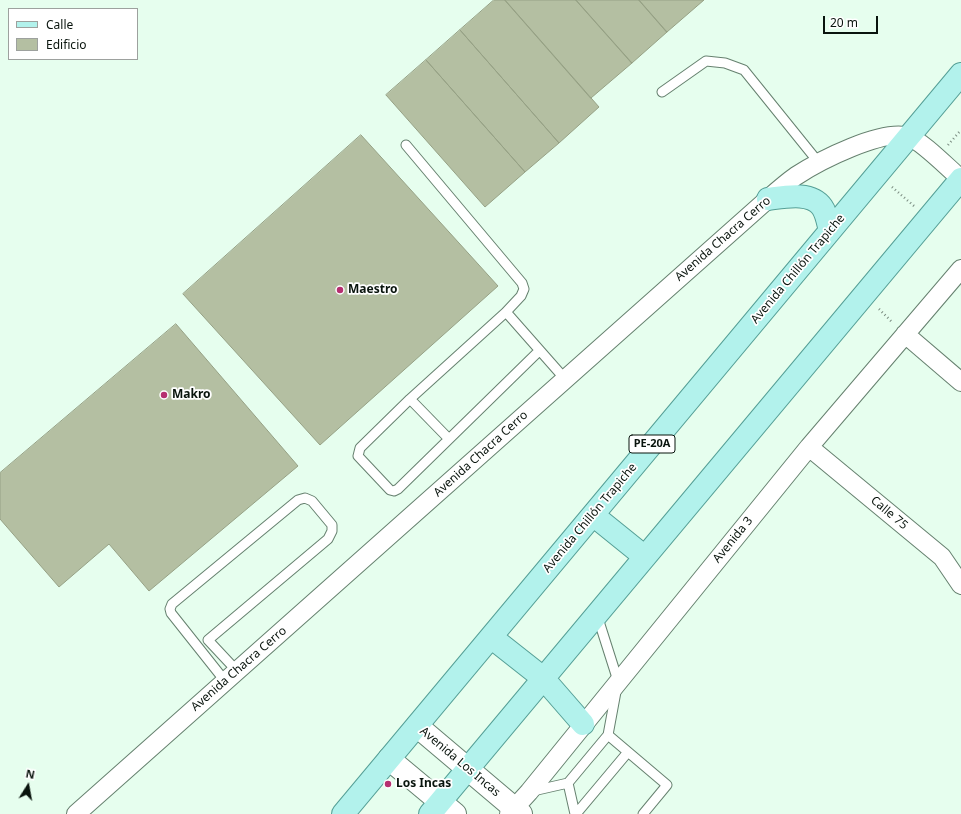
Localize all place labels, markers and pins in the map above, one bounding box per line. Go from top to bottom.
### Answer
place label: Maestro [348,283,398,297]
marker: Maestro [335,285,345,295]
place label: Makro [172,388,211,402]
marker: Makro [159,390,169,400]
place label: Los Incas [396,777,451,791]
marker: Los Incas [383,779,393,789]

